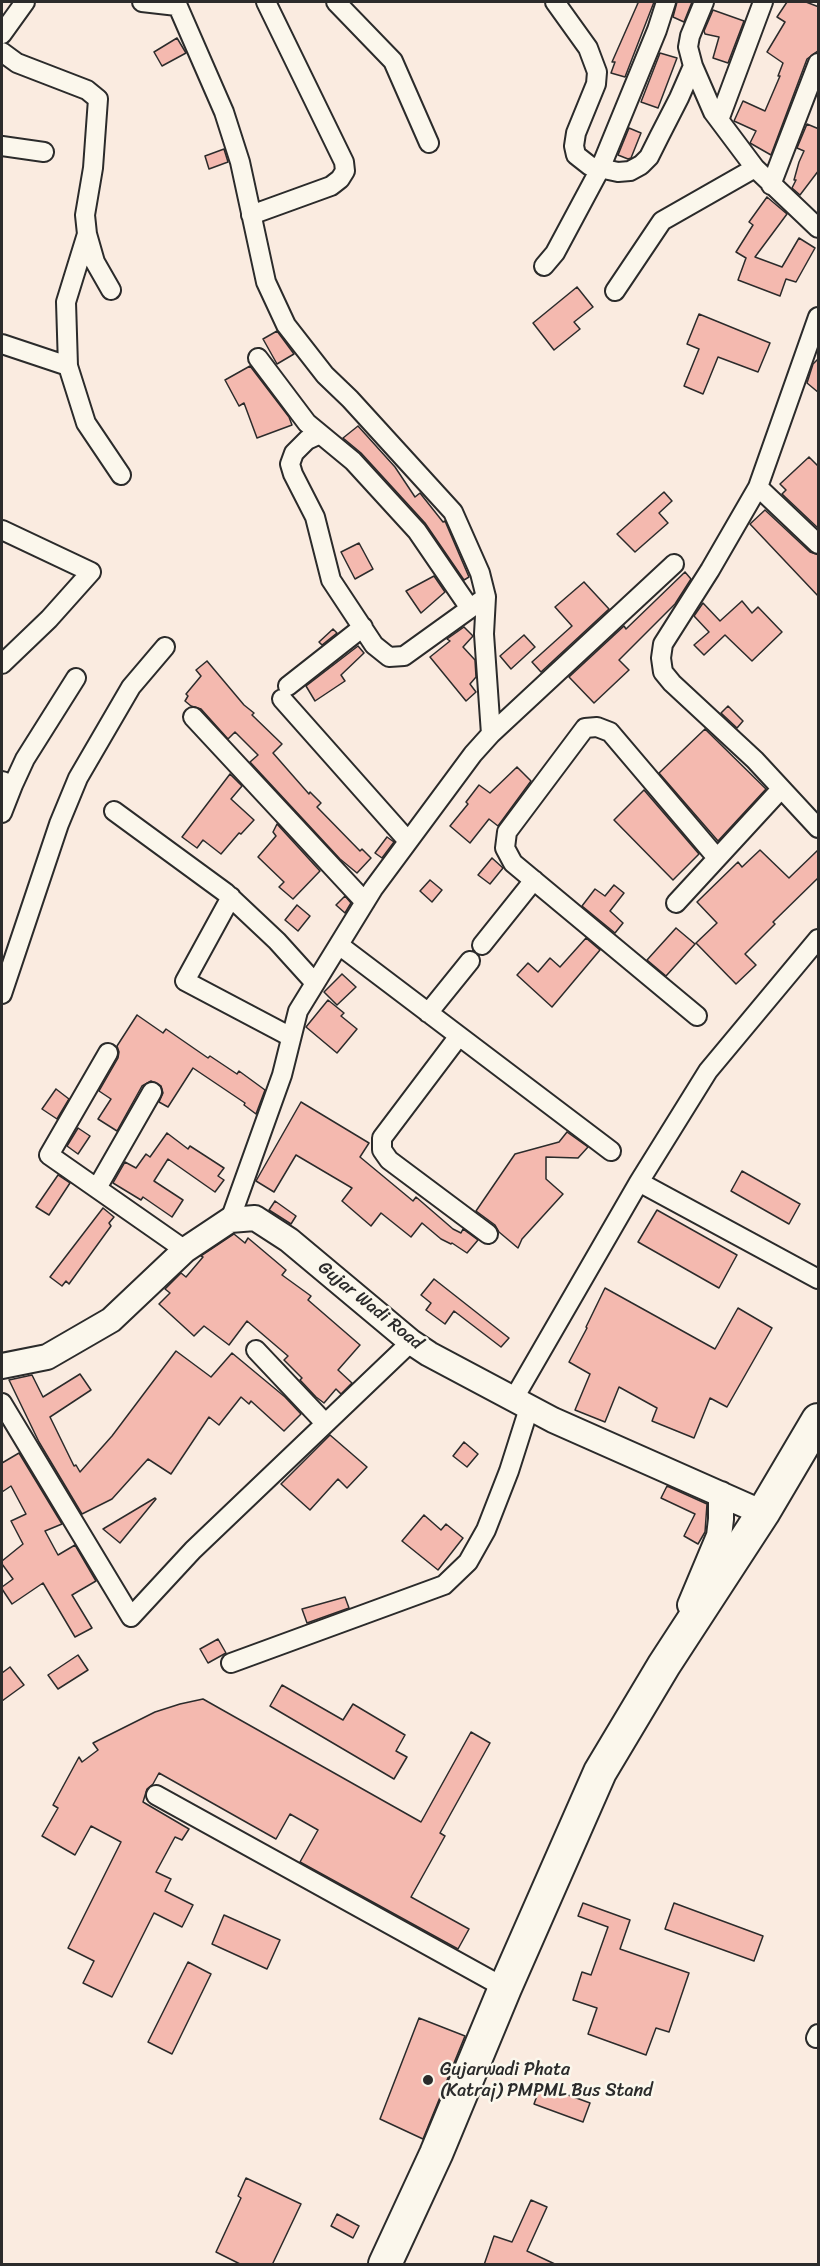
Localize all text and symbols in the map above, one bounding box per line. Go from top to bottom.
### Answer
street label: Gujar Wadi Road [313,1257,427,1355]
place label: Gujarwadi Phata (Katraj) PMPML Bus Stand [440,2059,653,2102]
marker: Gujarwadi Phata (Katraj) PMPML Bus Stand [421,2073,435,2087]

